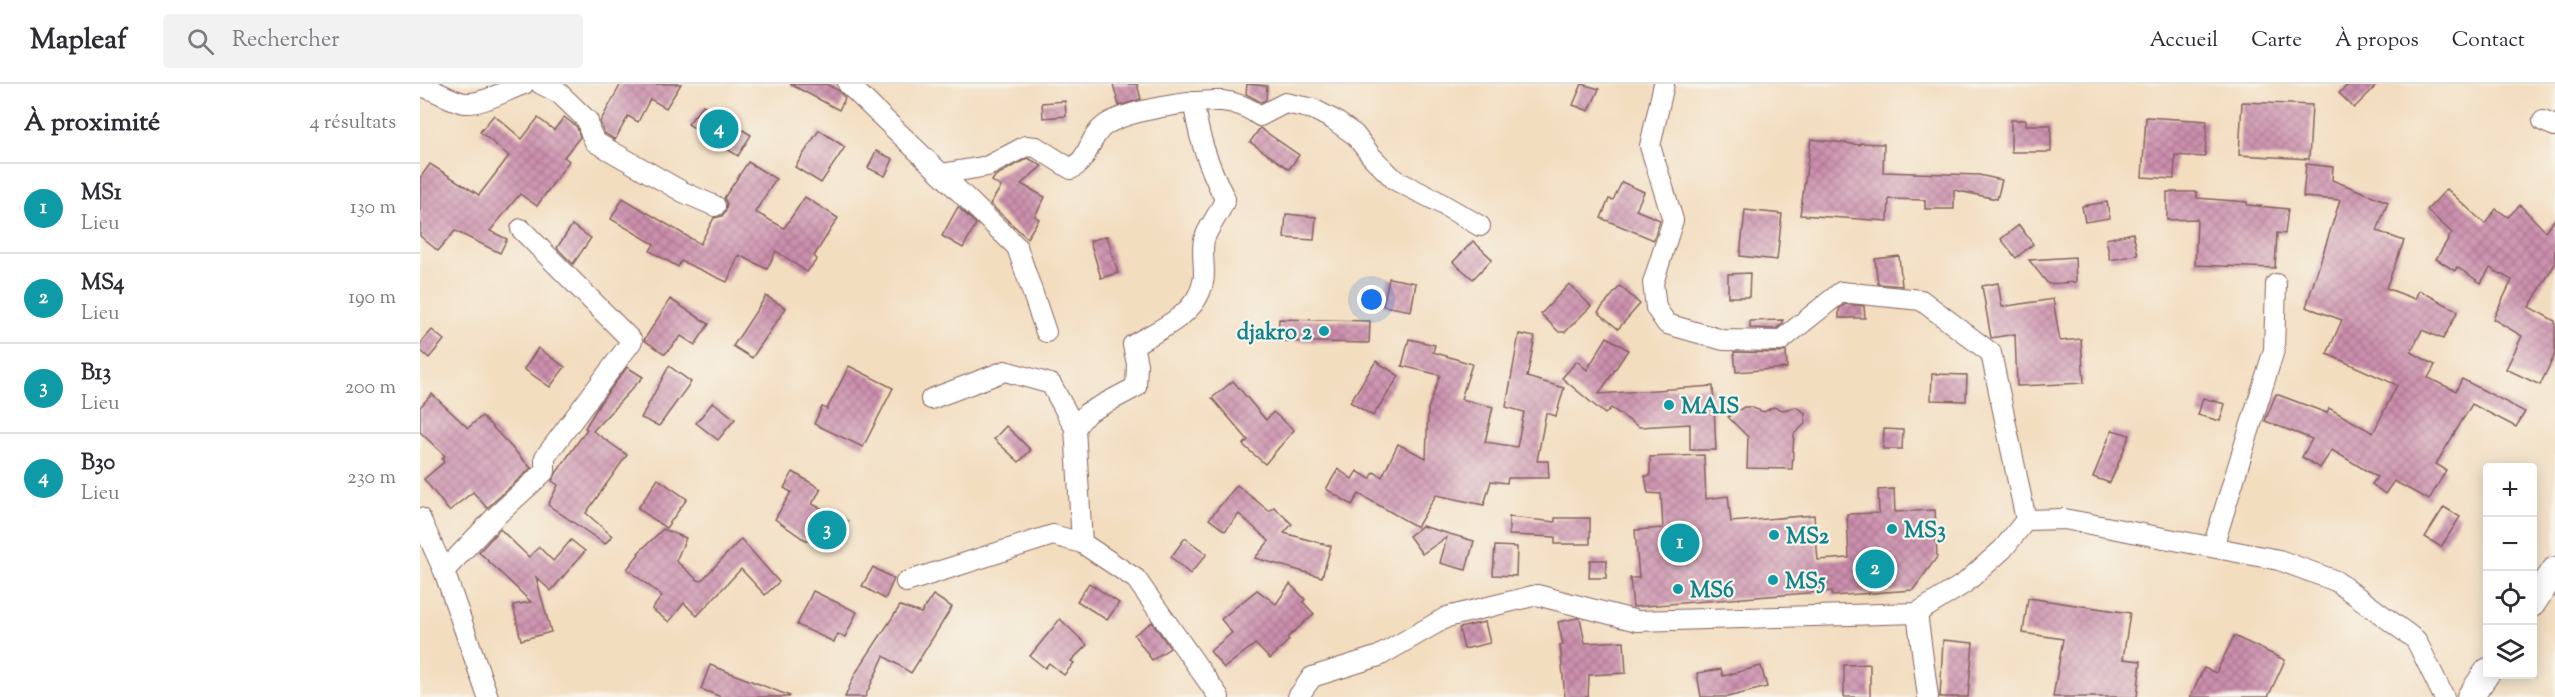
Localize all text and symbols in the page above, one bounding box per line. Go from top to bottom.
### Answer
search box [163,14,583,68]
text: Mapleaf [30,21,127,61]
icon: search [184,25,217,58]
text: Rechercher [232,25,339,57]
text: Accueil [2150,26,2218,56]
text: Carte [2251,26,2302,56]
text: À propos [2335,26,2419,56]
text: Contact [2452,26,2525,56]
text: À proximité [24,105,160,142]
pin: 4 [700,106,738,152]
text: 4 résultats [310,109,396,138]
text: MS1 [81,178,121,210]
text: 1 [40,194,47,223]
text: 130 m [350,194,396,223]
text: Lieu [81,210,119,239]
text: MS4 [81,268,124,300]
text: 2 [39,284,48,313]
text: 190 m [348,284,396,313]
your location [1357,285,1386,314]
text: Lieu [81,300,119,329]
place label: djakro 2 [1237,318,1313,350]
marker: djakro 2 [1317,324,1331,338]
text: B13 [81,358,111,390]
text: 3 [39,374,48,403]
text: 200 m [345,374,396,403]
text: Lieu [81,390,119,419]
place label: MAIS [1681,392,1739,424]
marker: MAIS [1662,398,1676,412]
text: B30 [81,448,115,480]
map controls [2483,463,2537,679]
button: + [2483,463,2537,517]
text: 4 [38,464,49,493]
text: 230 m [347,464,396,493]
text: Lieu [81,480,119,509]
pin: 3 [808,508,846,552]
place label: MS3 [1904,516,1946,548]
button: − [2483,517,2537,571]
pin: 1 [1660,520,1700,566]
place label: MS2 [1786,522,1830,554]
marker: MS3 [1885,522,1899,536]
marker: MS2 [1767,528,1781,542]
pin: 2 [1856,546,1894,592]
place label: MS5 [1785,567,1826,599]
button: locate [2483,571,2537,625]
marker: MS5 [1766,573,1780,587]
place label: MS6 [1690,576,1734,608]
marker: MS6 [1671,582,1685,596]
button: layers [2483,625,2537,679]

